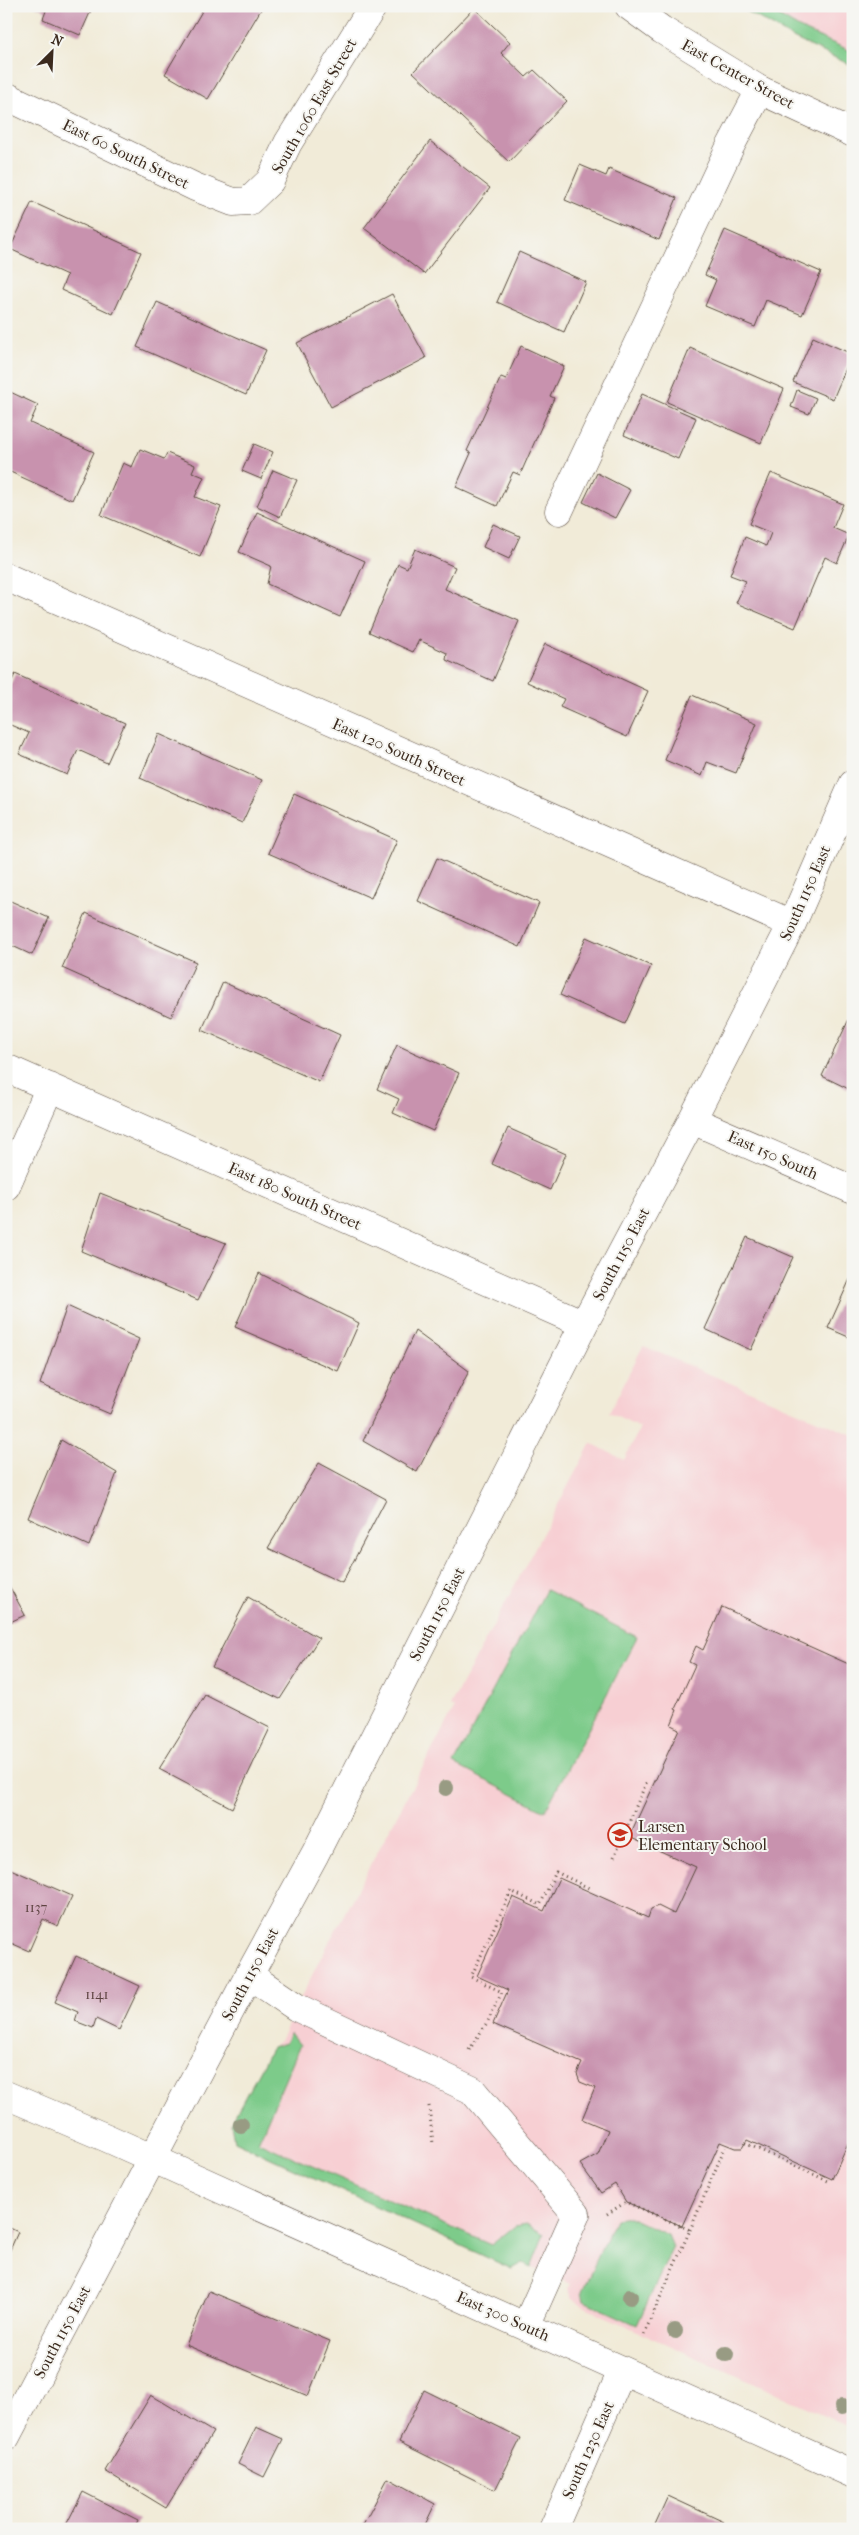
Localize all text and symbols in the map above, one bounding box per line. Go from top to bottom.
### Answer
north arrow [28,28,78,78]
text: N [49,31,66,51]
street label: South 1060 East Street [267,35,361,177]
street label: East Center Street [678,35,798,113]
street label: East 60 South Street [59,115,193,193]
street label: East 120 South Street [329,714,469,790]
street label: South 1150 East [775,842,835,944]
street label: East 150 South [725,1127,821,1183]
street label: East 180 South Street [225,1158,365,1234]
street label: South 1150 East [589,1204,654,1304]
street label: South 1150 East [405,1564,469,1664]
place label: Larsen Elementary School [638,1817,767,1854]
school or university icon: Larsen Elementary School [607,1822,633,1848]
house number: 1137 [25,1899,47,1916]
street label: South 1150 East [218,1924,283,2024]
house number: 1141 [85,1986,109,2003]
street label: South 1150 East [30,2282,95,2382]
street label: East 300 South [454,2287,552,2345]
street label: South 1230 East [558,2398,618,2502]

